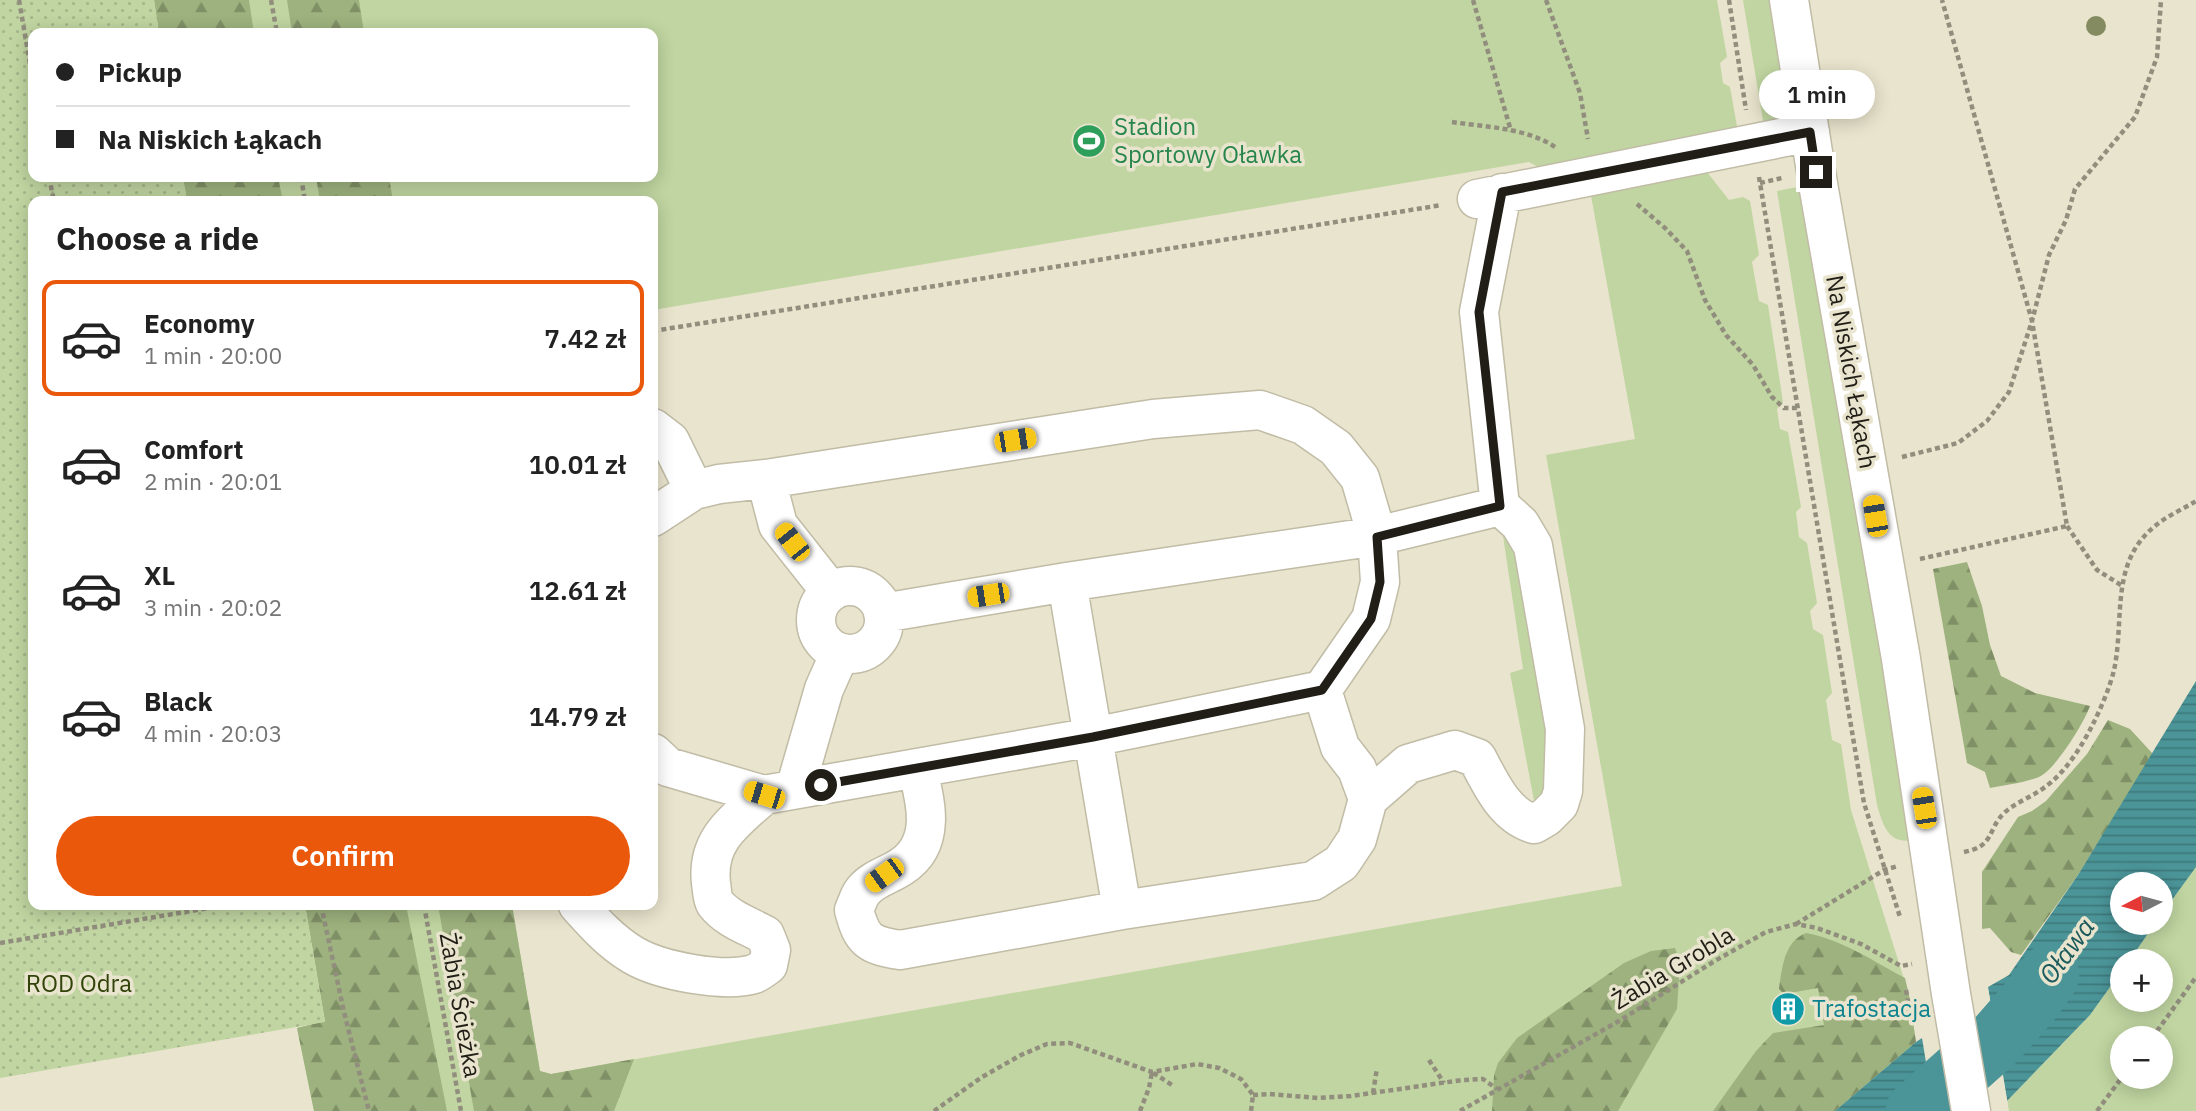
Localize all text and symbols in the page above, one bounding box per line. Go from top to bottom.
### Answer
text: Pickup [98,55,182,89]
callout: 1 min [1758,71,1874,120]
text: 1 min [1787,79,1847,109]
place label: Stadion Sportowy Oławka [1114,110,1302,170]
text: Na Niskich Łąkach [98,122,322,156]
sports icon: Stadion Sportowy Oławka [1070,122,1108,160]
route end [1800,156,1832,188]
text: Choose a ride [56,217,259,259]
street label: Na Niskich Łąkach [1819,272,1885,471]
text: Economy [144,306,255,340]
icon: car [60,307,123,370]
text: 7.42 zł [544,321,626,355]
text: 1 min · 20:00 [144,340,282,370]
car [993,426,1038,454]
text: Comfort [144,432,243,466]
icon: car [60,433,123,496]
text: 10.01 zł [529,447,626,481]
text: 2 min · 20:01 [144,466,282,496]
car [1862,493,1889,539]
car [771,519,814,565]
text: XL [144,558,175,592]
icon: car [60,559,123,622]
text: 12.61 zł [529,573,626,607]
car [966,581,1011,609]
text: 3 min · 20:02 [144,592,282,622]
text: Black [144,684,212,718]
icon: car [60,685,123,748]
text: 14.79 zł [529,699,626,733]
text: 4 min · 20:03 [144,718,282,748]
route start [805,769,837,801]
car [741,779,788,811]
car [1911,786,1938,830]
button: Confirm [56,816,630,896]
car [861,854,908,896]
north arrow [2110,872,2174,934]
map controls [2110,872,2173,1089]
water label: Oława [2031,911,2102,990]
street label: Żabia Grobla [1605,918,1740,1016]
street label: Żabia Ścieżka [432,930,490,1080]
button: + [2110,949,2173,1012]
park label: ROD Odra [26,967,132,999]
building icon: Trafostacja [1769,990,1807,1028]
place label: Trafostacja [1812,992,1931,1024]
button: − [2110,1026,2173,1089]

